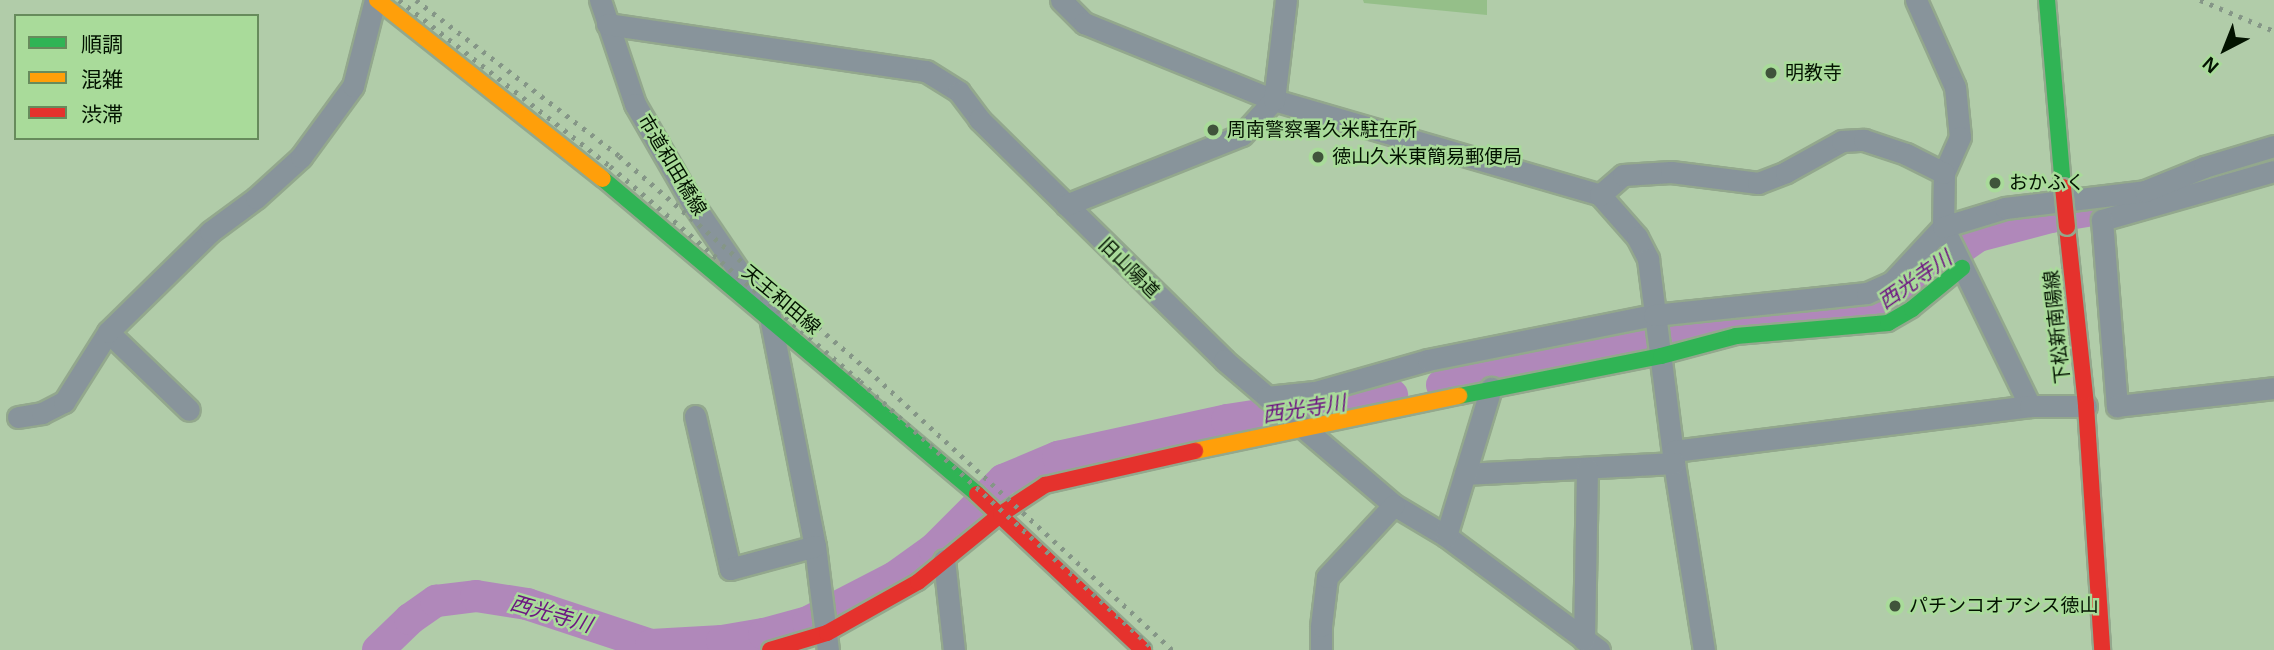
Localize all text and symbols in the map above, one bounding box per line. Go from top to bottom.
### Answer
legend [14,14,259,140]
north arrow [2190,14,2260,84]
text: 順調 [81,33,123,56]
text: N [2198,53,2223,77]
place label: 明教寺 [1785,62,1842,84]
marker: 明教寺 [1763,65,1779,81]
text: 混雑 [81,68,123,91]
text: 渋滞 [81,103,123,126]
street label: 市道和田橋線 [633,110,711,220]
place label: 周南警察署久米駐在所 [1227,119,1417,141]
marker: 周南警察署久米駐在所 [1205,122,1221,138]
place label: 徳山久米東簡易郵便局 [1332,146,1522,168]
marker: 徳山久米東簡易郵便局 [1310,149,1326,165]
place label: おかふく [2009,172,2085,194]
marker: おかふく [1987,175,2003,191]
street label: 旧山陽道 [1094,233,1164,303]
water label: 西光寺川 [1873,246,1957,314]
street label: 天王和田線 [737,261,825,339]
street label: 下松新南陽線 [2040,269,2074,385]
water label: 西光寺川 [1261,390,1347,428]
water label: 西光寺川 [507,590,595,638]
place label: パチンコオアシス徳山 [1909,595,2099,617]
marker: パチンコオアシス徳山 [1887,598,1903,614]

